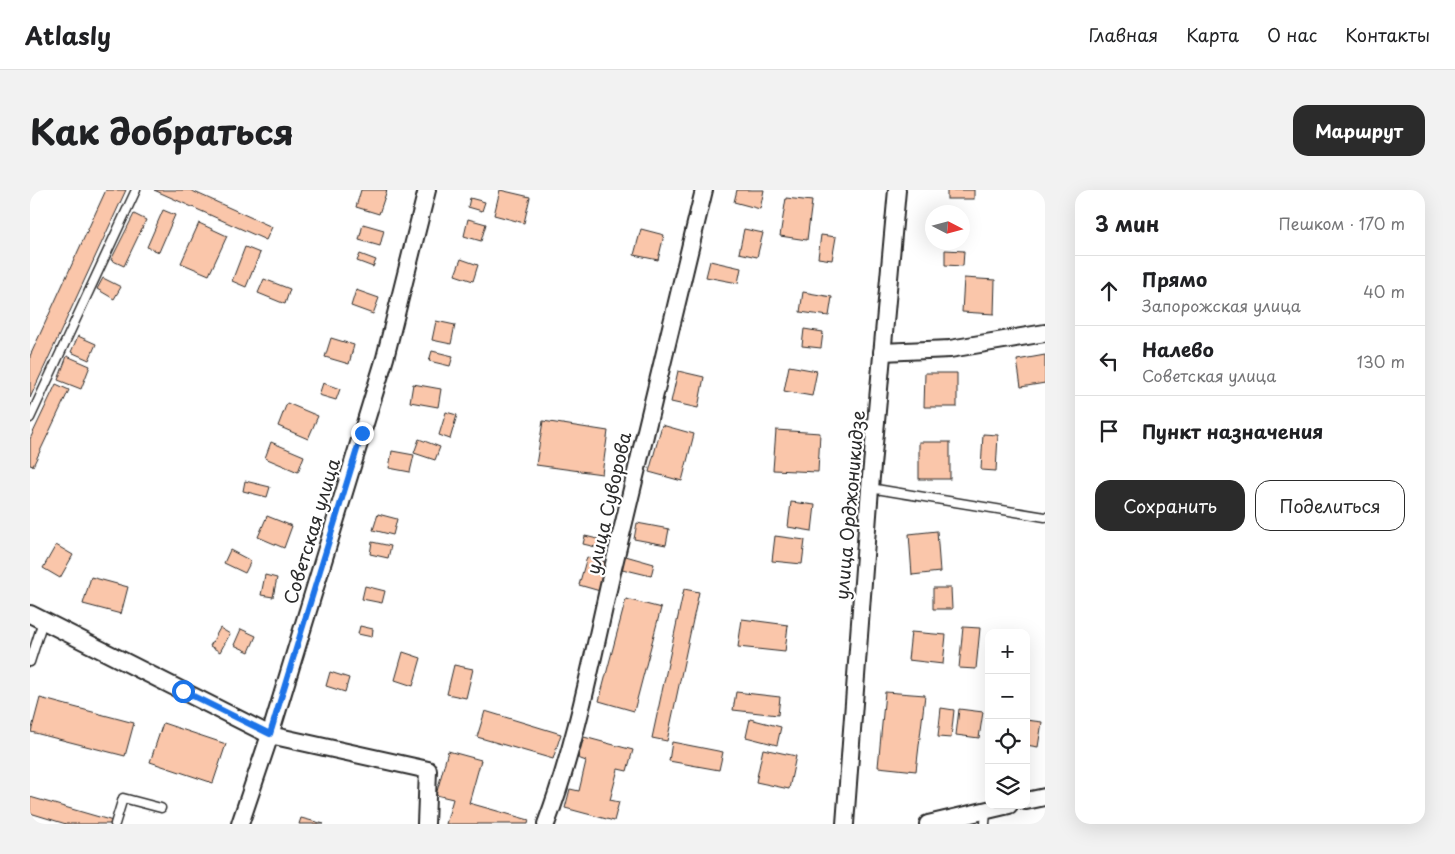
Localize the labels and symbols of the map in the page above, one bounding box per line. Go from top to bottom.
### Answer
north arrow [925,205,970,250]
street label: улица Орджоникидзе [827,409,871,601]
route end [351,422,374,445]
street label: улица Суворова [579,428,638,577]
street label: Советская улица [276,454,346,607]
route start [172,680,195,703]

